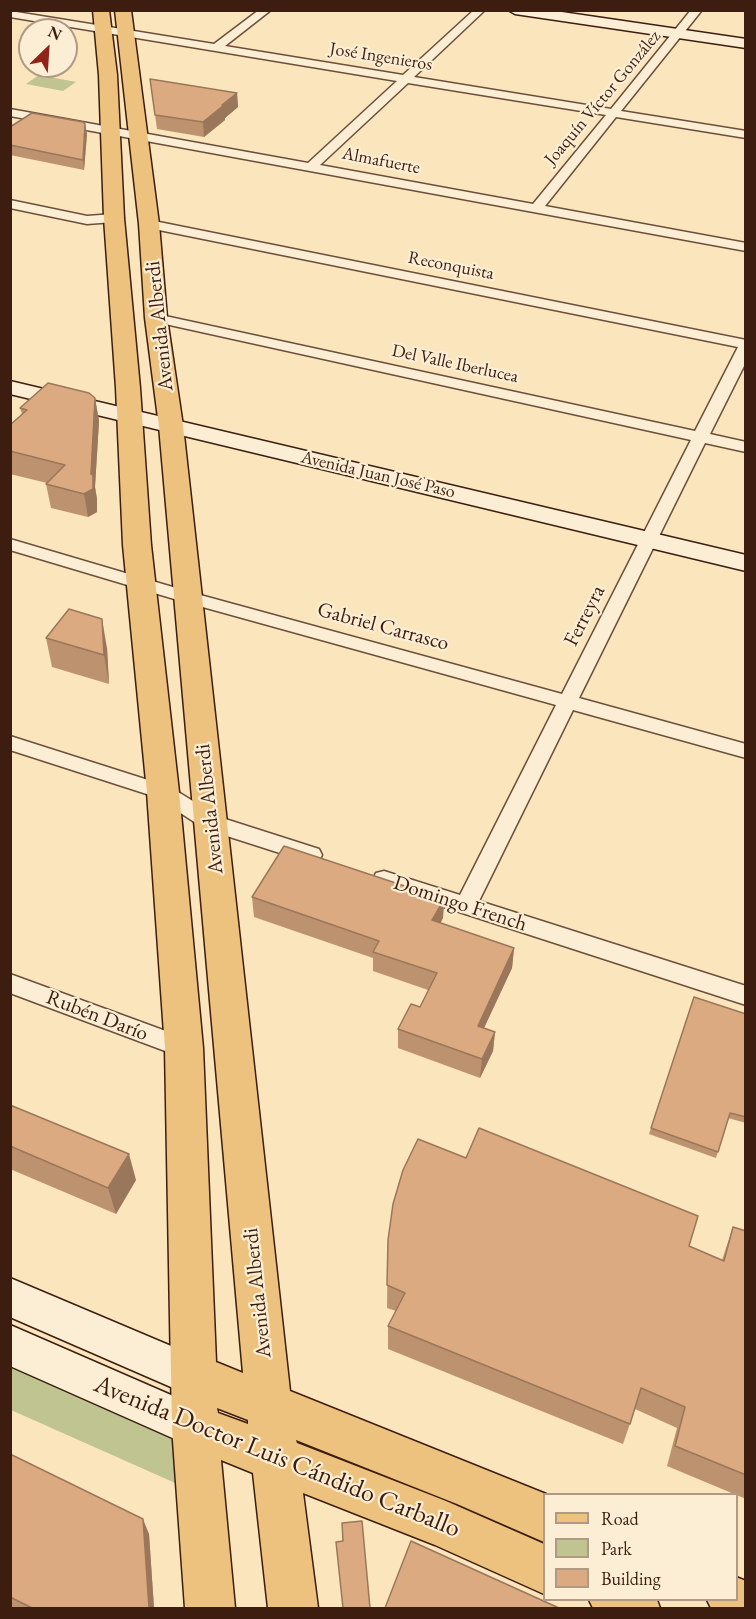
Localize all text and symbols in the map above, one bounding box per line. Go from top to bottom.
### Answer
north arrow [18,18,78,78]
text: N [45,21,65,45]
street label: Joaquín Víctor González [540,26,666,170]
street label: José Ingenieros [328,38,434,76]
street label: Almafuerte [340,143,422,179]
street label: Reconquista [406,247,496,285]
street label: Avenida Alberdi [141,260,179,392]
street label: Del Valle Iberlucea [390,340,520,388]
street label: Avenida Juan José Paso [299,447,457,503]
street label: Ferreyra [559,581,611,651]
street label: Gabriel Carrasco [314,597,452,657]
street label: Avenida Alberdi [191,743,229,875]
street label: Domingo French [390,871,530,937]
street label: Rubén Darío [42,985,152,1047]
street label: Avenida Alberdi [239,1227,277,1359]
street label: Avenida Doctor Luis Cándido Carballo [89,1369,465,1545]
legend [543,1493,738,1601]
text: Road [601,1507,639,1530]
text: Park [601,1537,632,1560]
text: Building [601,1567,661,1590]

